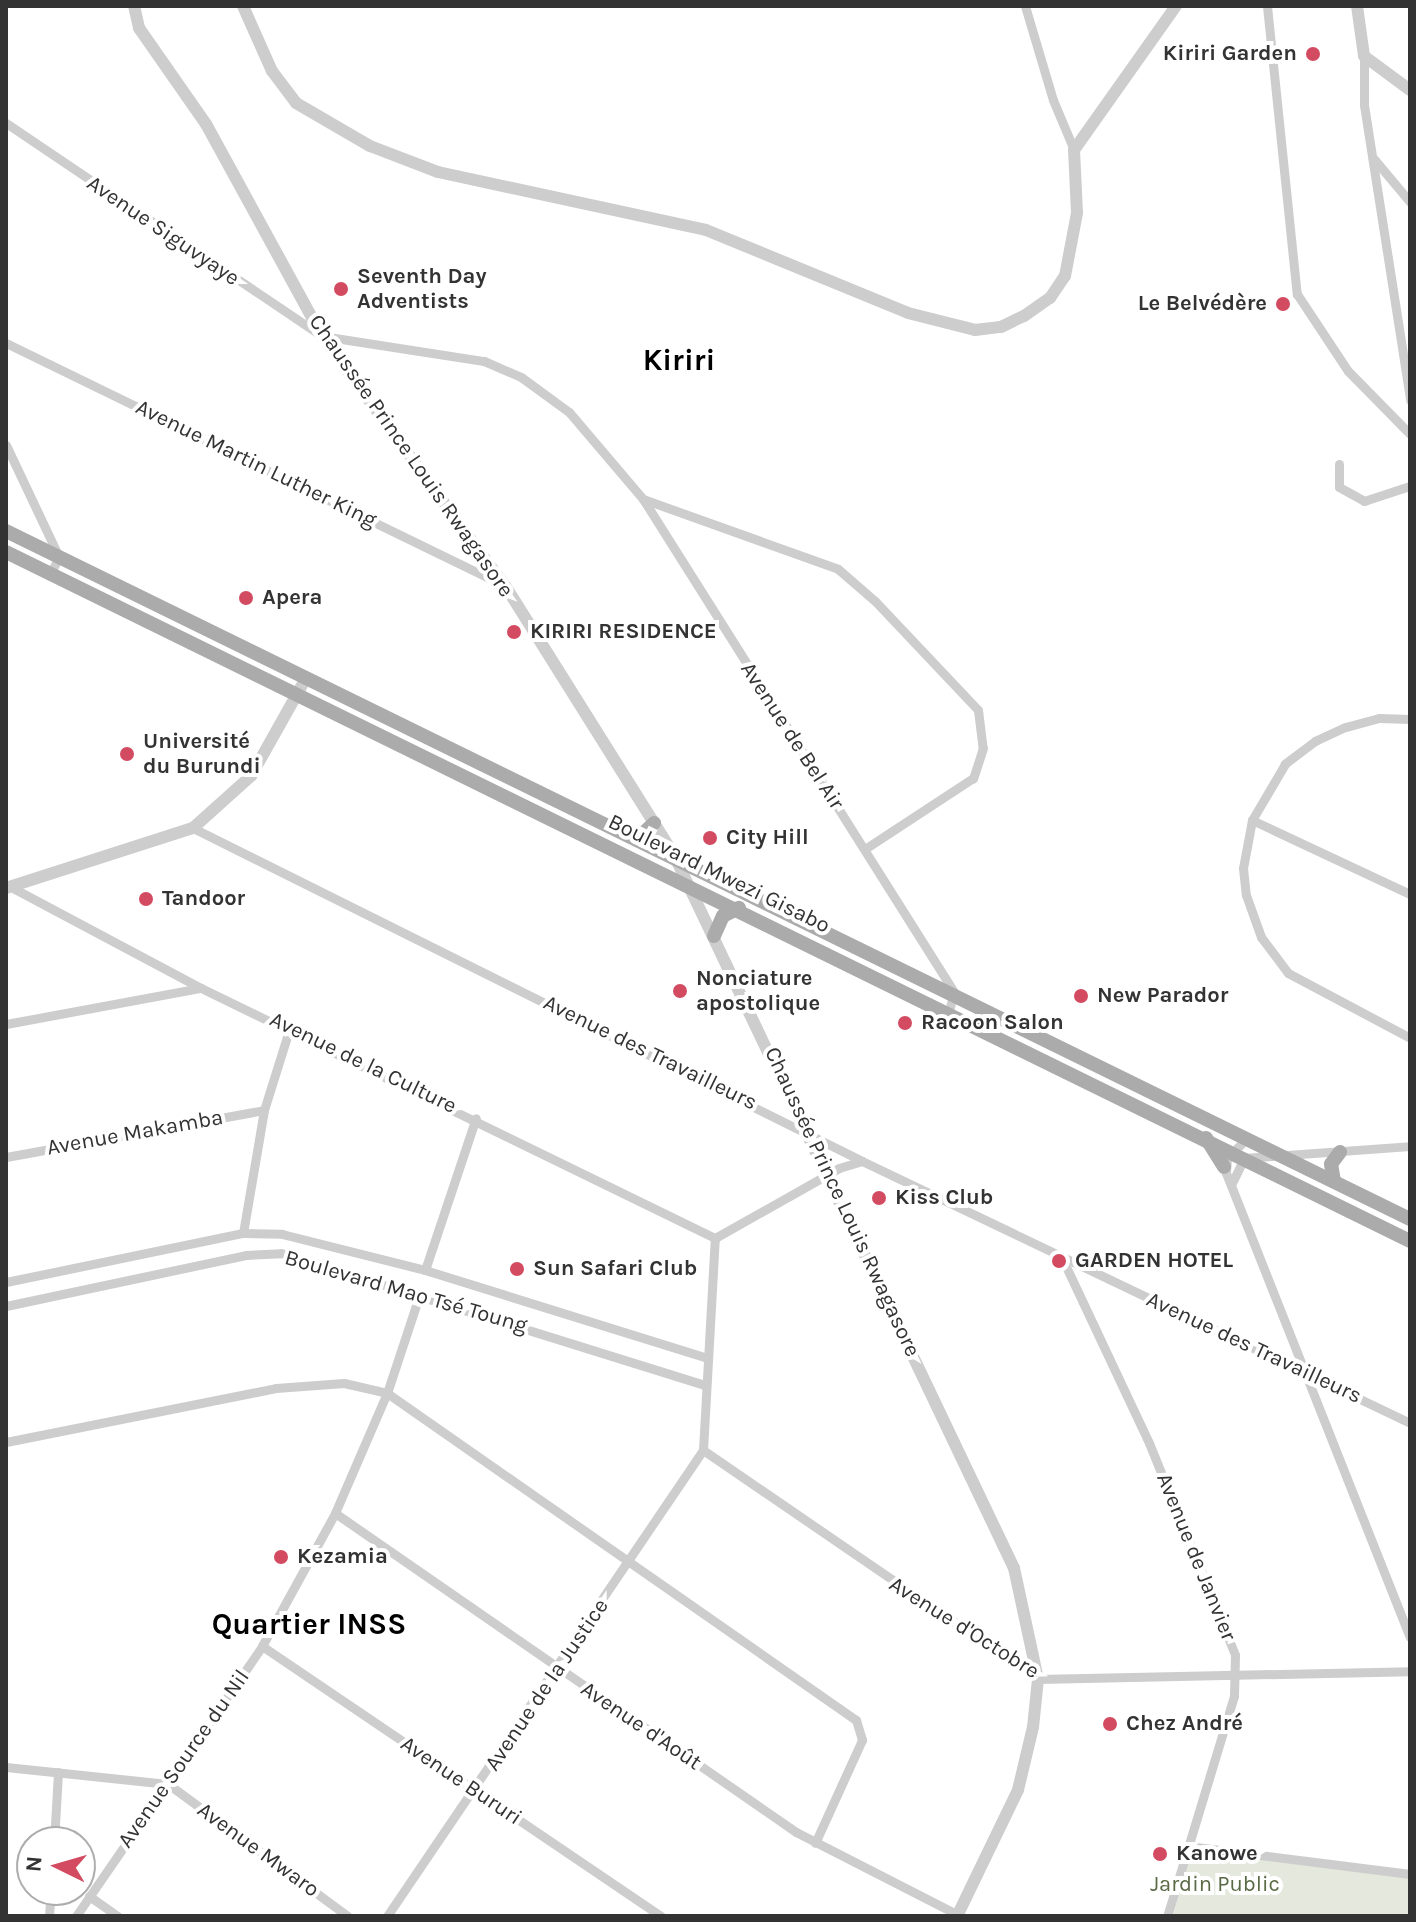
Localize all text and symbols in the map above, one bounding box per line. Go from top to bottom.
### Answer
place label: Kiriri Garden [1163,41,1297,67]
marker: Kiriri Garden [1304,45,1322,63]
street label: Avenue Siguvyaye [82,170,244,292]
place label: Seventh Day Adventists [357,263,486,314]
marker: Seventh Day Adventists [332,280,350,298]
place label: Le Belvédère [1138,291,1267,317]
marker: Le Belvédère [1274,295,1292,313]
street label: Chaussée Prince Louis Rwagasore [303,310,519,602]
district label: Kiriri [643,342,715,378]
street label: Avenue Martin Luther King [131,394,381,534]
place label: Apera [262,585,322,611]
marker: Apera [237,589,255,607]
place label: KIRIRI RESIDENCE [530,619,717,645]
marker: KIRIRI RESIDENCE [505,623,523,641]
street label: Avenue de Bel Air [734,657,850,815]
place label: Université du Burundi [143,728,261,780]
marker: Université du Burundi [118,745,136,763]
street label: Boulevard Mwezi Gisabo [604,809,834,939]
place label: City Hill [726,825,809,851]
marker: City Hill [701,829,719,847]
place label: Tandoor [162,886,245,912]
marker: Tandoor [137,890,155,908]
place label: Nonciature apostolique [696,965,820,1016]
marker: Nonciature apostolique [671,982,689,1000]
place label: New Parador [1097,983,1228,1009]
marker: New Parador [1072,987,1090,1005]
street label: Avenue des Travailleurs [539,990,761,1116]
street label: Avenue de la Culture [265,1006,461,1120]
place label: Racoon Salon [921,1010,1064,1036]
marker: Racoon Salon [896,1014,914,1032]
street label: Chaussée Prince Louis Rwagasore [758,1043,926,1361]
street label: Avenue Makamba [45,1104,225,1162]
place label: Kiss Club [895,1185,993,1211]
marker: Kiss Club [870,1189,888,1207]
street label: Boulevard Mao Tsé Toung [282,1245,530,1339]
place label: GARDEN HOTEL [1075,1248,1233,1274]
marker: GARDEN HOTEL [1050,1252,1068,1270]
place label: Sun Safari Club [533,1256,697,1282]
marker: Sun Safari Club [508,1260,526,1278]
street label: Avenue des Travailleurs [1142,1287,1366,1409]
street label: Avenue de Janvier [1150,1469,1242,1645]
place label: Kezamia [297,1544,388,1570]
marker: Kezamia [272,1548,290,1566]
street label: Avenue d'Octobre [884,1571,1044,1685]
street label: Avenue de la Justice [480,1594,614,1776]
district label: Quartier INSS [212,1606,406,1642]
street label: Avenue Source du Nil [113,1665,255,1853]
street label: Avenue d'Août [576,1676,706,1776]
place label: Chez André [1126,1711,1243,1737]
marker: Chez André [1101,1715,1119,1733]
street label: Avenue Bururi [395,1731,527,1831]
street label: Avenue Mwaro [192,1797,324,1903]
north arrow [16,1826,96,1906]
place label: Kanowe [1176,1841,1258,1867]
marker: Kanowe [1151,1845,1169,1863]
text: N [20,1855,48,1873]
park label: Jardin Public [1150,1872,1280,1898]

